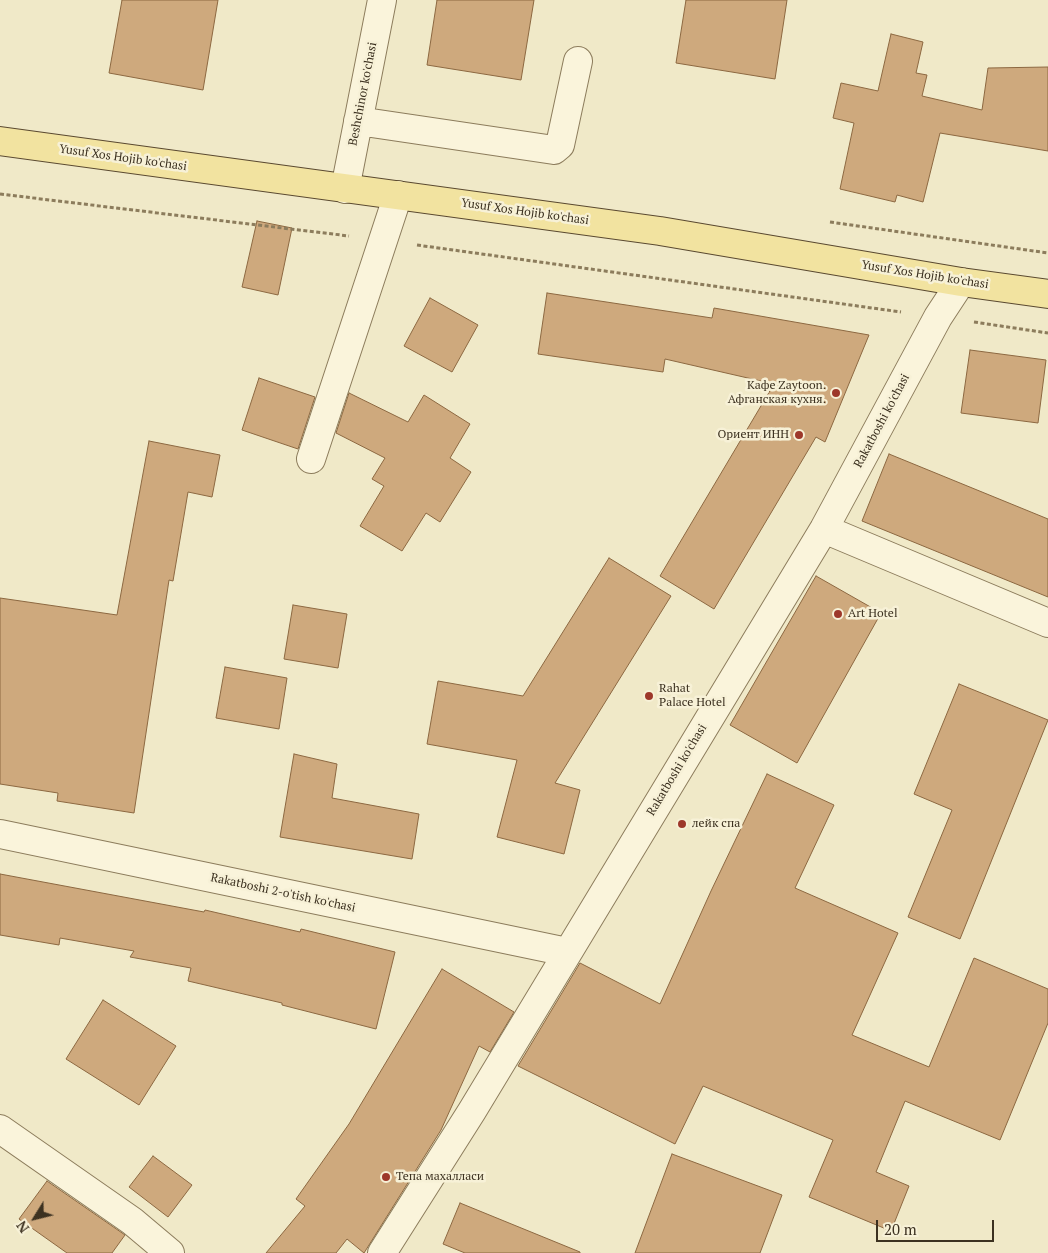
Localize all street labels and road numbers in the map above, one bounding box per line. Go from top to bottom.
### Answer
street label: Beshchinor ko'chasi [346,41,380,147]
street label: Yusuf Xos Hojib ko'chasi [58,142,188,174]
street label: Yusuf Xos Hojib ko'chasi [460,196,590,228]
street label: Yusuf Xos Hojib ko'chasi [860,258,990,292]
street label: Rakatboshi ko'chasi [851,372,913,470]
street label: Rakatboshi ko'chasi [644,722,710,818]
street label: Rakatboshi 2-o'tish ko'chasi [209,871,357,915]

